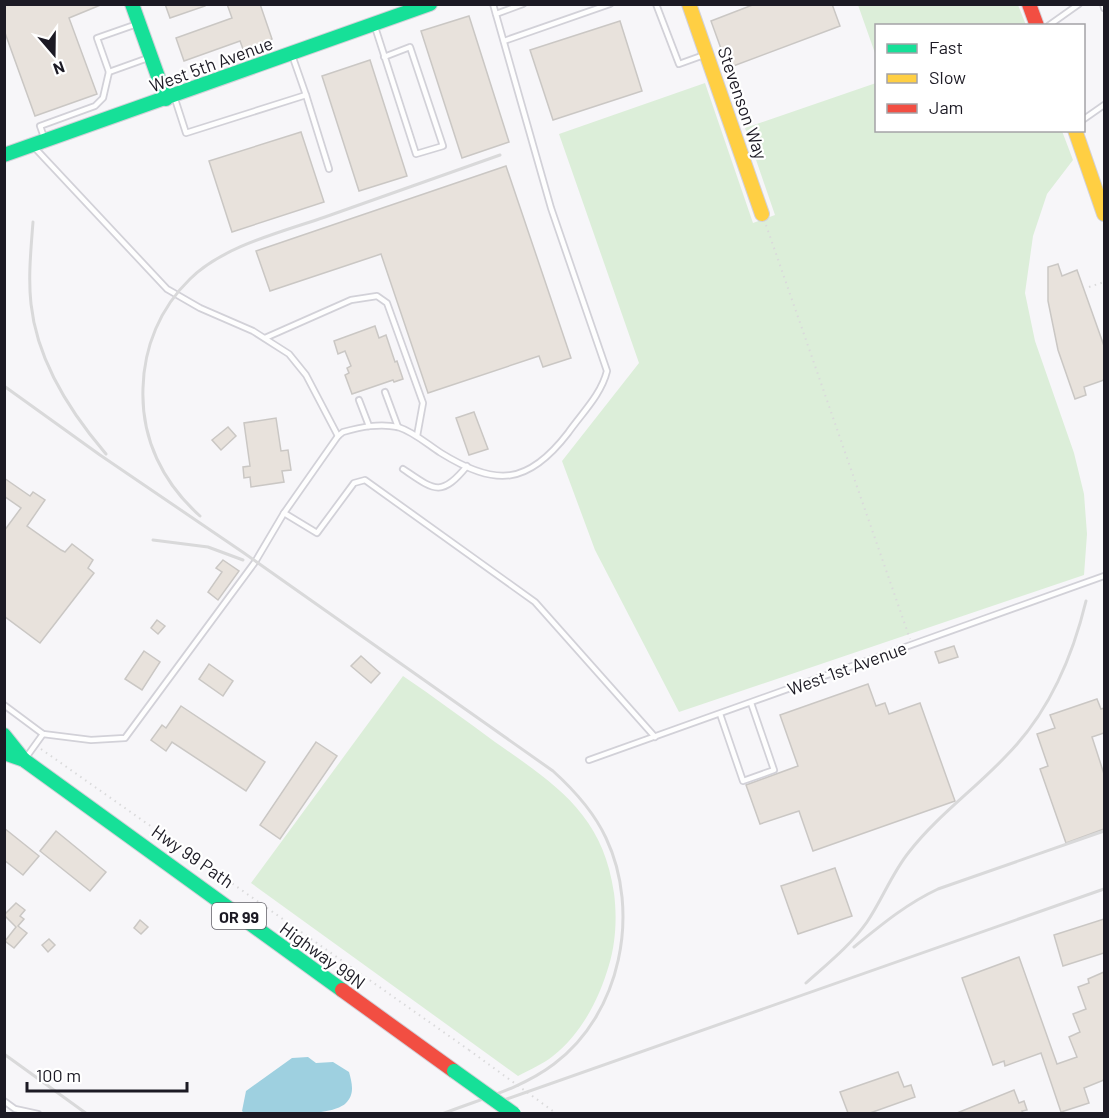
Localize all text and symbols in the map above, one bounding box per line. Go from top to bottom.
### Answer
north arrow [24,24,84,84]
legend [875,24,1085,132]
street label: West 5th Avenue [146,32,276,96]
text: Fast [929,36,963,58]
street label: Stevenson Way [713,44,773,162]
text: N [51,58,68,79]
text: Slow [929,66,966,88]
text: Jam [929,96,963,118]
street label: West 1st Avenue [784,636,910,700]
street label: Hwy 99 Path [148,820,238,892]
road number: OR 99 [212,903,266,929]
street label: Highway 99N [276,917,370,993]
scale bar [27,1055,188,1093]
text: 100 m [36,1064,81,1086]

